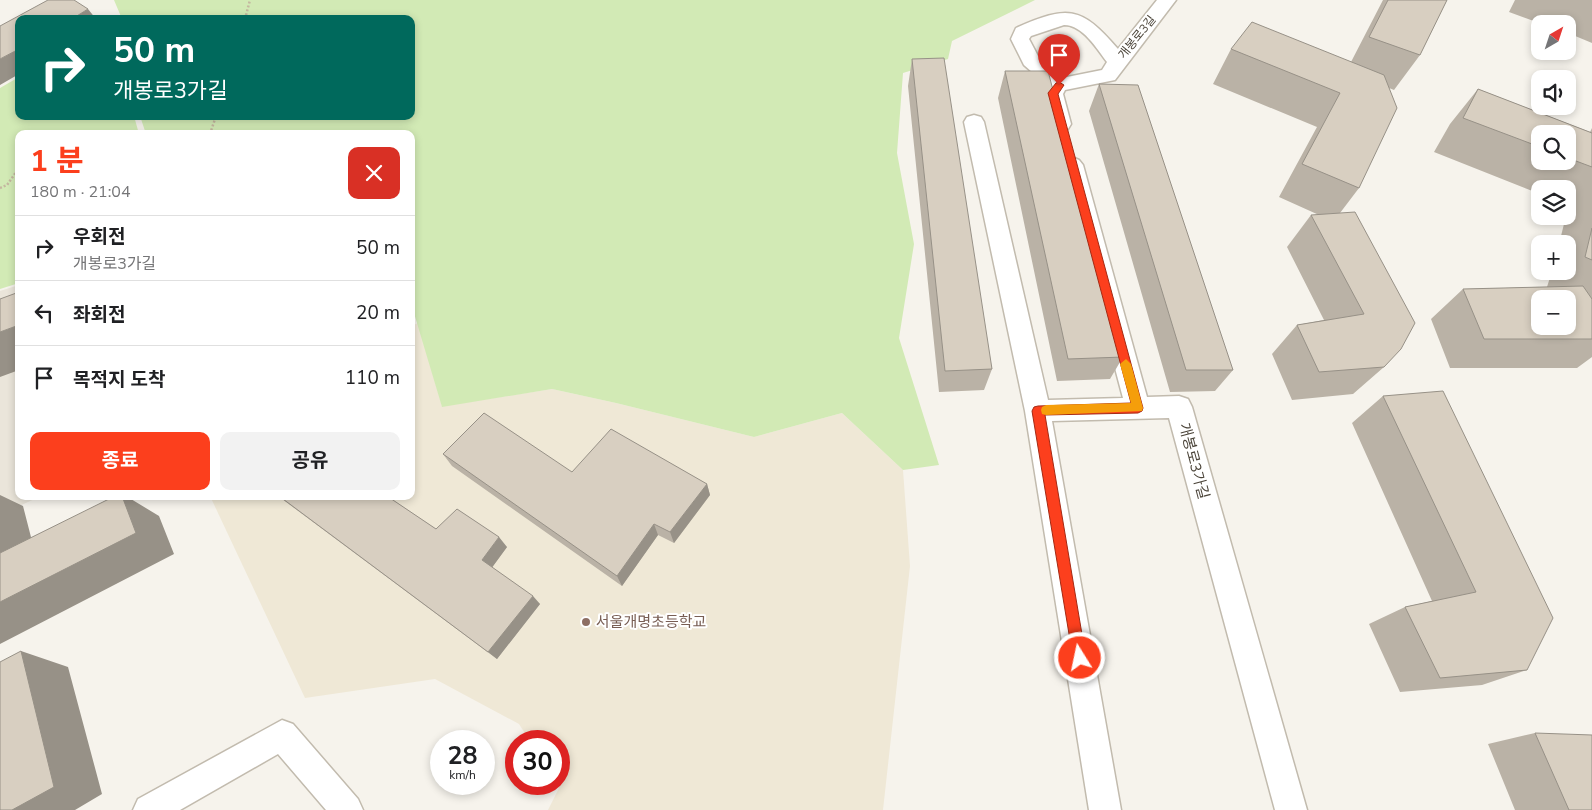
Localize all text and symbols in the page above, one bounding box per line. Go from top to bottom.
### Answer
street label: 개봉로3길 [1115,12,1159,62]
north arrow [1531,15,1576,60]
map controls [1531,15,1576,335]
text: 50 m [113,27,195,74]
pin [1038,34,1080,85]
icon: right [30,35,95,100]
icon: arrive [1045,41,1073,69]
button: sound [1531,70,1576,115]
text: 개봉로3가길 [113,76,227,106]
button: search [1531,125,1576,170]
text: 1 분 [30,141,84,182]
button: close [348,147,400,199]
button: layers [1531,180,1576,225]
text: 180 m · 21:04 [30,181,131,203]
text: 우회전 [73,224,125,250]
icon: right [30,234,58,262]
text: 50 m [356,235,400,261]
button: + [1531,235,1576,280]
text: 개봉로3가길 [73,253,156,275]
button: − [1531,290,1576,335]
icon: left [30,299,58,327]
text: 20 m [356,300,400,326]
text: 좌회전 [73,302,125,328]
icon: arrive [30,364,58,392]
text: 110 m [345,365,400,391]
text: 목적지 도착 [73,367,166,393]
street label: 개봉로3가길 [1174,421,1214,501]
button: 종료 [30,432,210,490]
button: 공유 [220,432,400,490]
place label: 서울개명초등학교 [596,612,706,632]
marker: 서울개명초등학교 [580,616,592,628]
position arrow [1053,631,1105,683]
speed limit sign: 30 [505,730,570,795]
text: 28 [447,739,478,773]
text: km/h [449,767,476,783]

